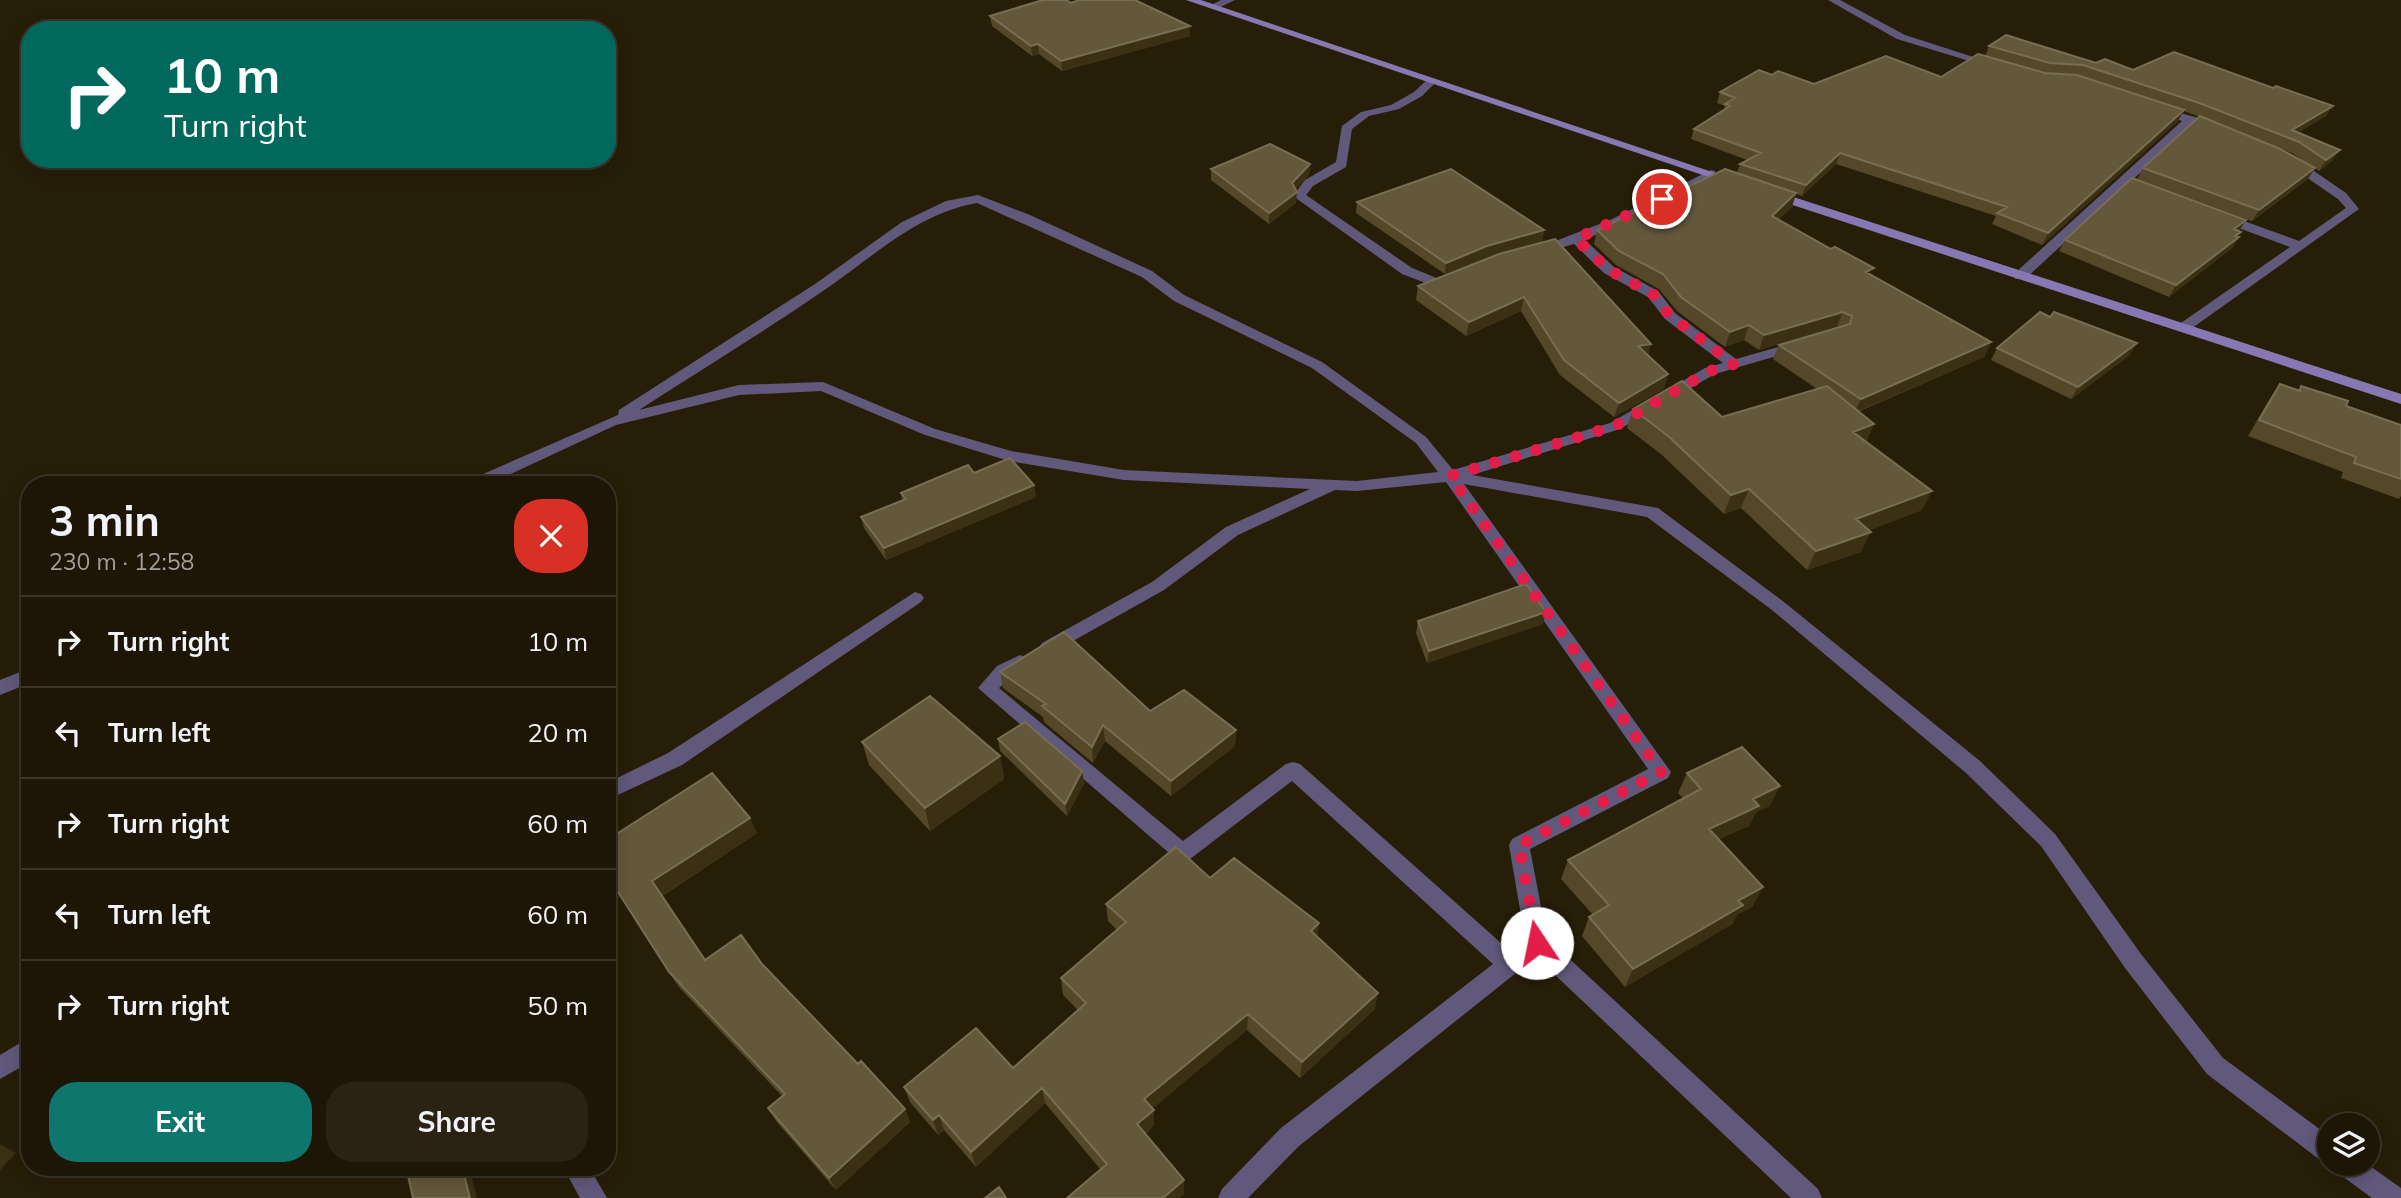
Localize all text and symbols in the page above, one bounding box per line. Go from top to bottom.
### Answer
text: 10 m [164,44,280,105]
icon: right [49,49,140,140]
text: Turn right [164,105,307,145]
pin [1632,169,1692,229]
icon: arrive [1643,180,1681,218]
text: 3 min [49,494,160,547]
button: close [514,499,588,573]
text: 230 m · 12:58 [49,547,194,576]
icon: right [49,623,87,661]
text: Turn right [108,625,229,658]
text: 10 m [527,625,588,658]
icon: left [49,714,87,752]
text: Turn left [108,716,210,749]
text: 20 m [527,716,588,749]
icon: right [49,805,87,843]
text: Turn right [108,807,229,840]
text: 60 m [527,807,588,840]
icon: left [49,896,87,934]
text: Turn left [108,898,210,931]
text: 60 m [527,898,588,931]
position arrow [1500,906,1574,980]
icon: right [49,987,87,1025]
text: Turn right [108,989,229,1022]
text: 50 m [527,989,588,1022]
button: Exit [49,1082,312,1162]
button: Share [326,1082,588,1162]
map controls [2317,1113,2380,1176]
button: layers [2317,1113,2380,1176]

